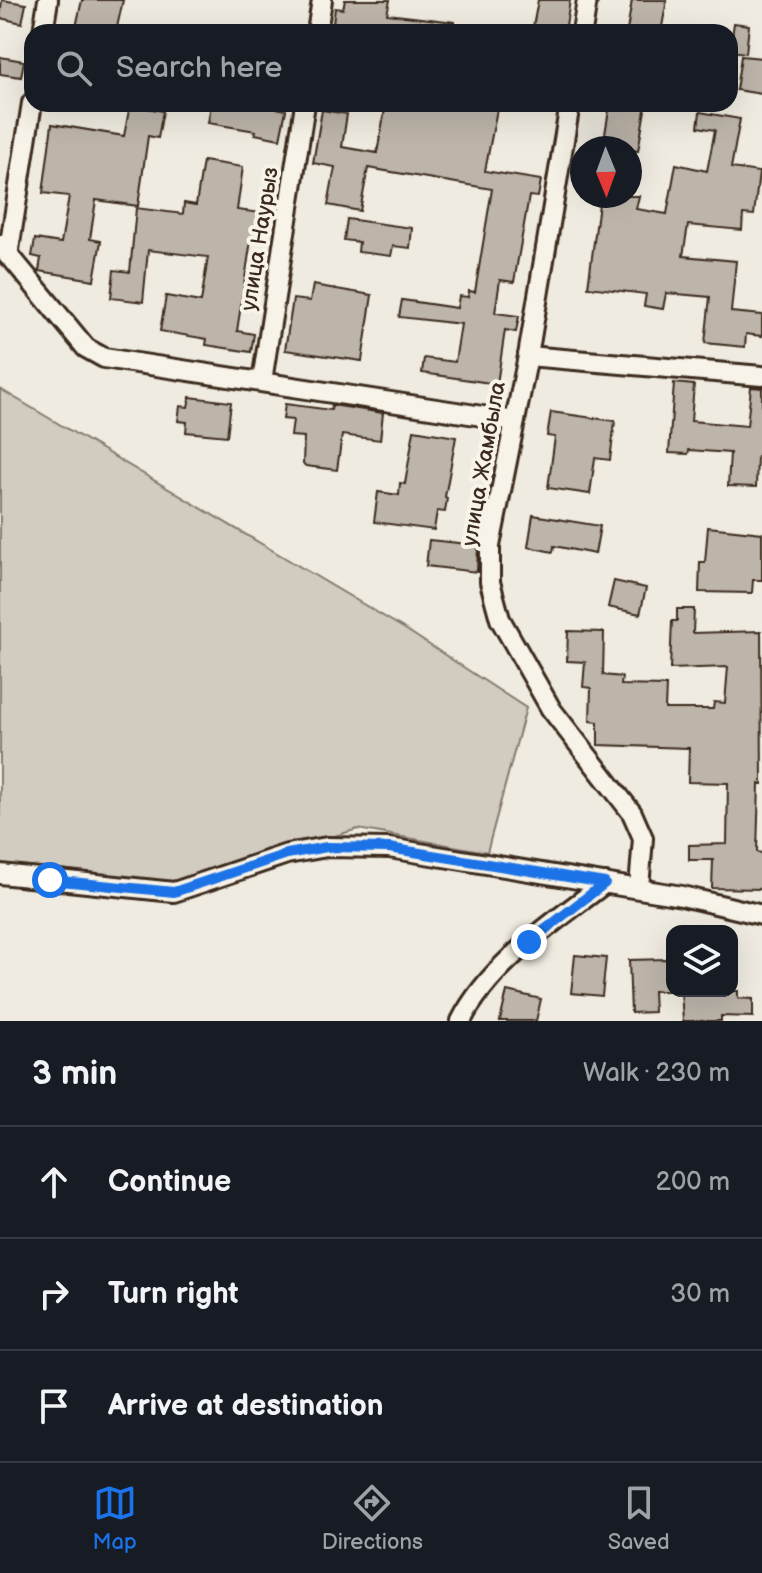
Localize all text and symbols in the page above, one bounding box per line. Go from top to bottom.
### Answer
search box [24,24,738,112]
icon: search [52,46,96,90]
text: Search here [116,50,282,86]
north arrow [570,136,642,208]
street label: улица Наурыз [235,165,285,313]
street label: улица Жамбыла [456,379,512,549]
route start [32,862,68,898]
route end [511,924,547,960]
map controls [666,925,738,997]
button: layers [666,925,738,997]
text: 3 min [32,1053,117,1094]
text: Walk · 230 m [583,1058,730,1089]
icon: ahead [32,1160,76,1204]
text: Continue [108,1164,231,1200]
text: 200 m [656,1167,730,1198]
icon: right [32,1272,76,1316]
text: Turn right [108,1276,239,1312]
text: 30 m [670,1279,730,1310]
icon: arrive [32,1384,76,1428]
text: Arrive at destination [108,1388,384,1424]
tab: Map [92,1481,137,1556]
tab: Directions [322,1481,423,1556]
tab: Saved [608,1481,670,1556]

